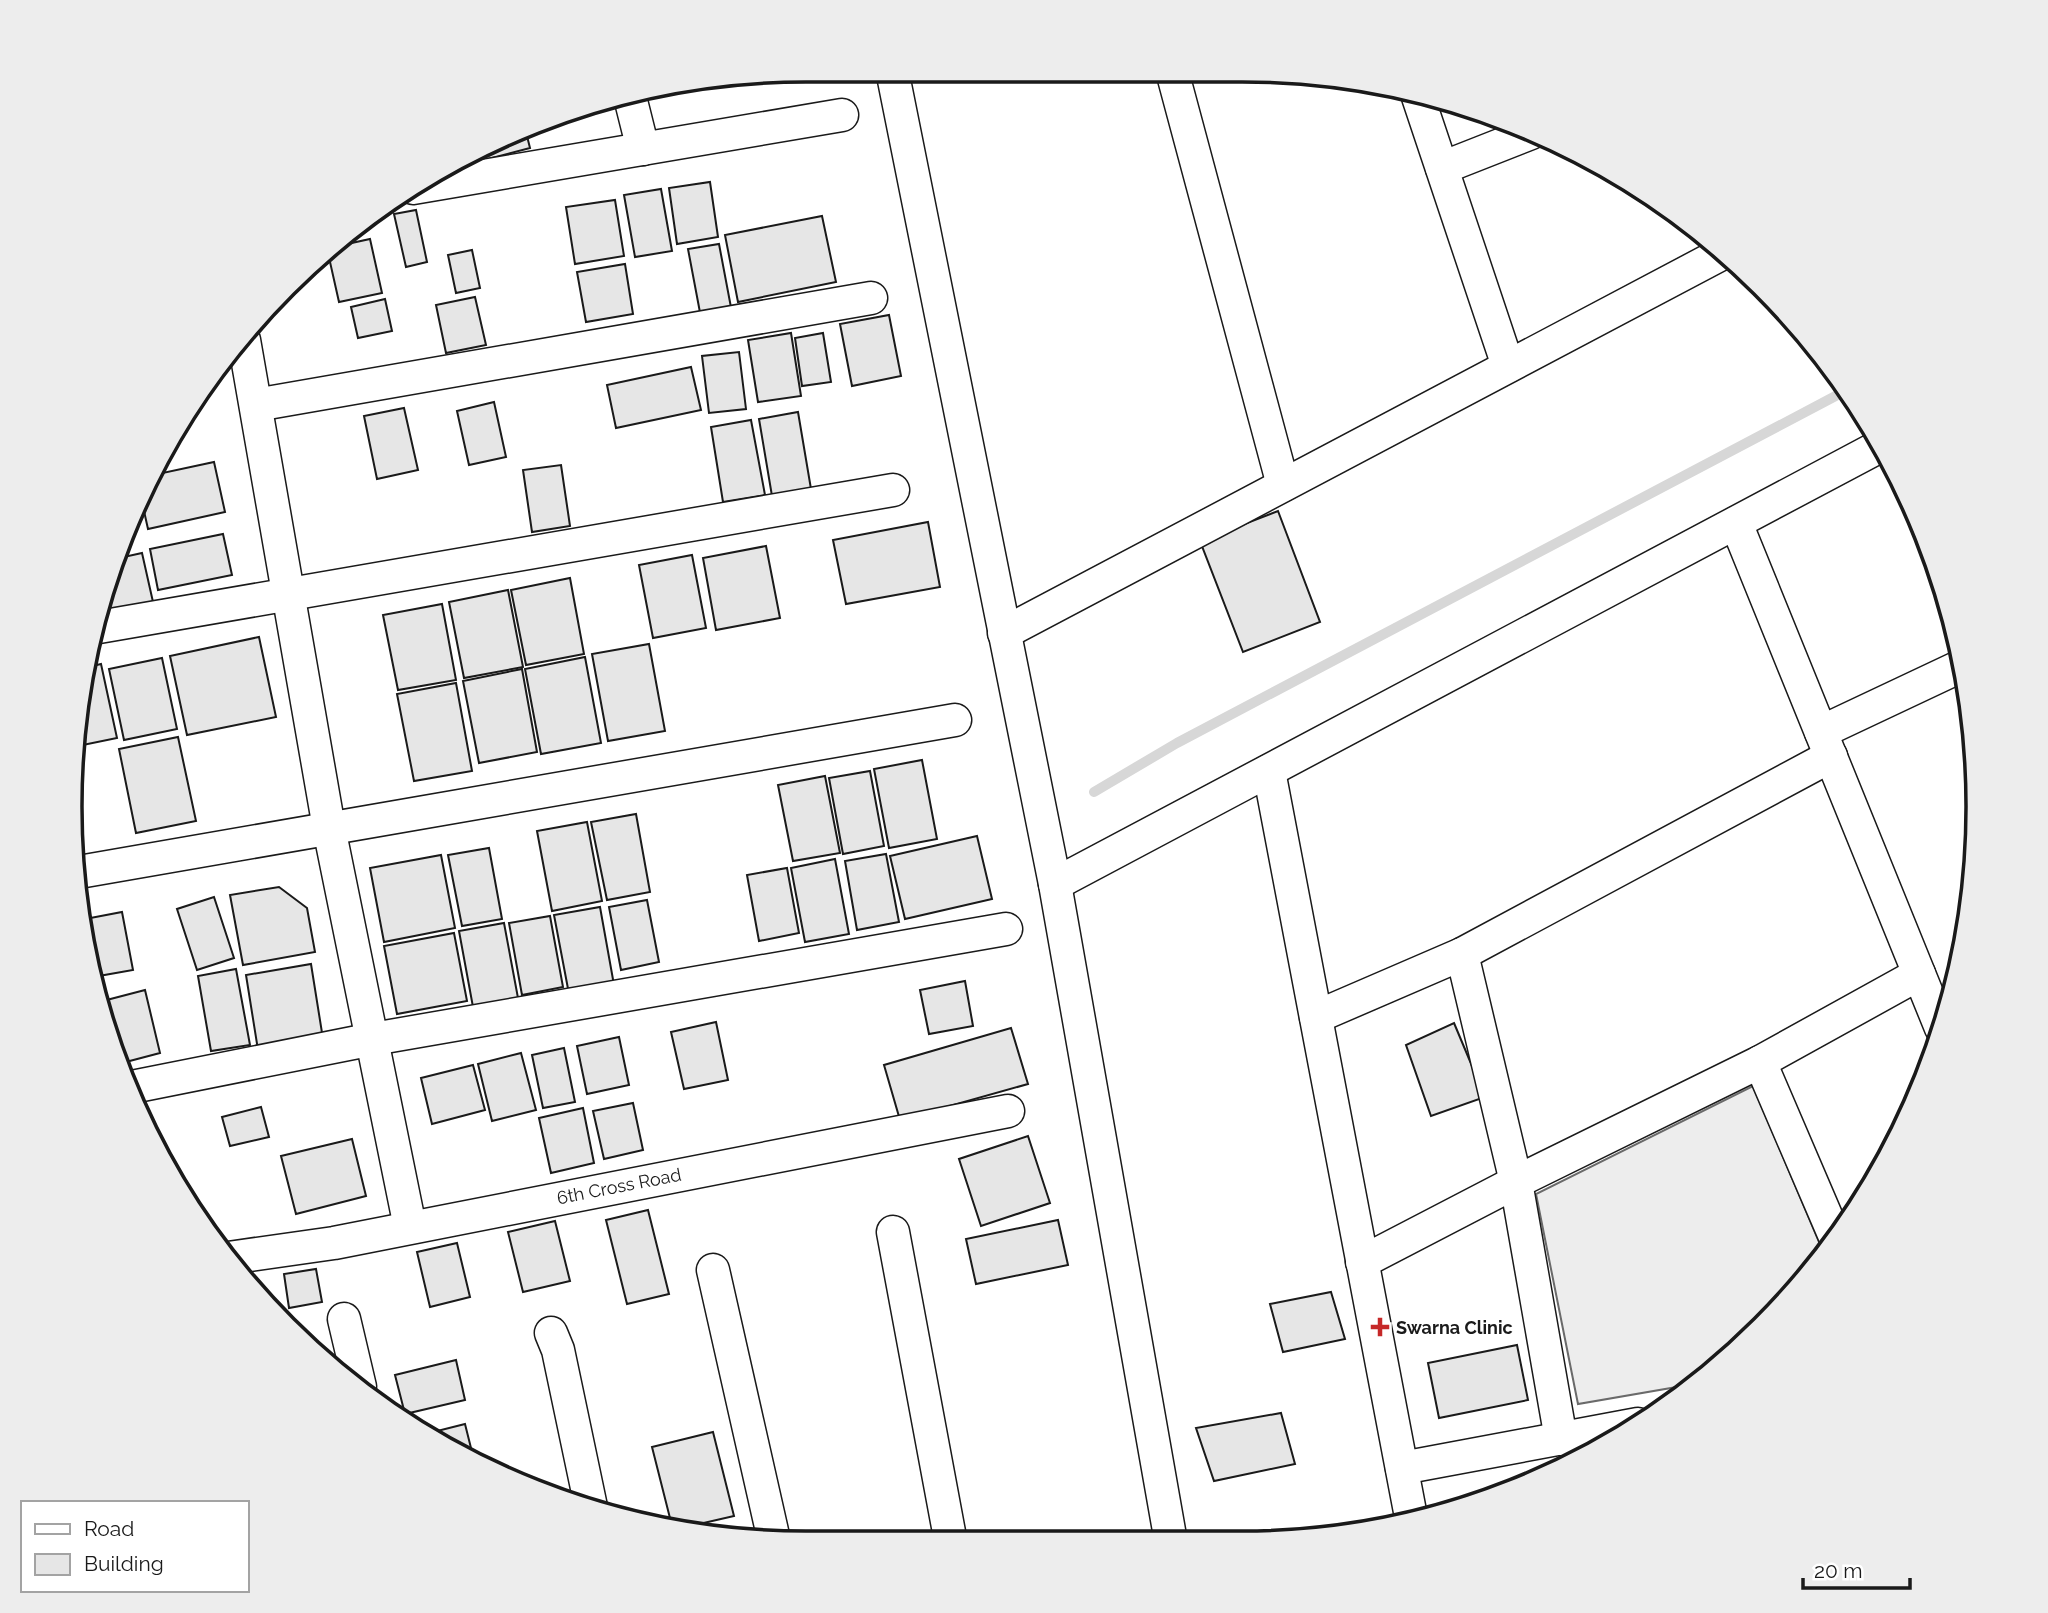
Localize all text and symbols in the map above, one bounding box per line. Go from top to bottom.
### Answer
street label: 6th Cross Road [555,1164,683,1208]
marker: Swarna Clinic [1370,1317,1390,1337]
place label: Swarna Clinic [1396,1317,1513,1338]
legend [21,1501,248,1592]
text: Road [84,1516,134,1541]
scale bar [1803,1546,1910,1590]
text: Building [84,1551,164,1576]
text: 20 m [1814,1558,1862,1583]

